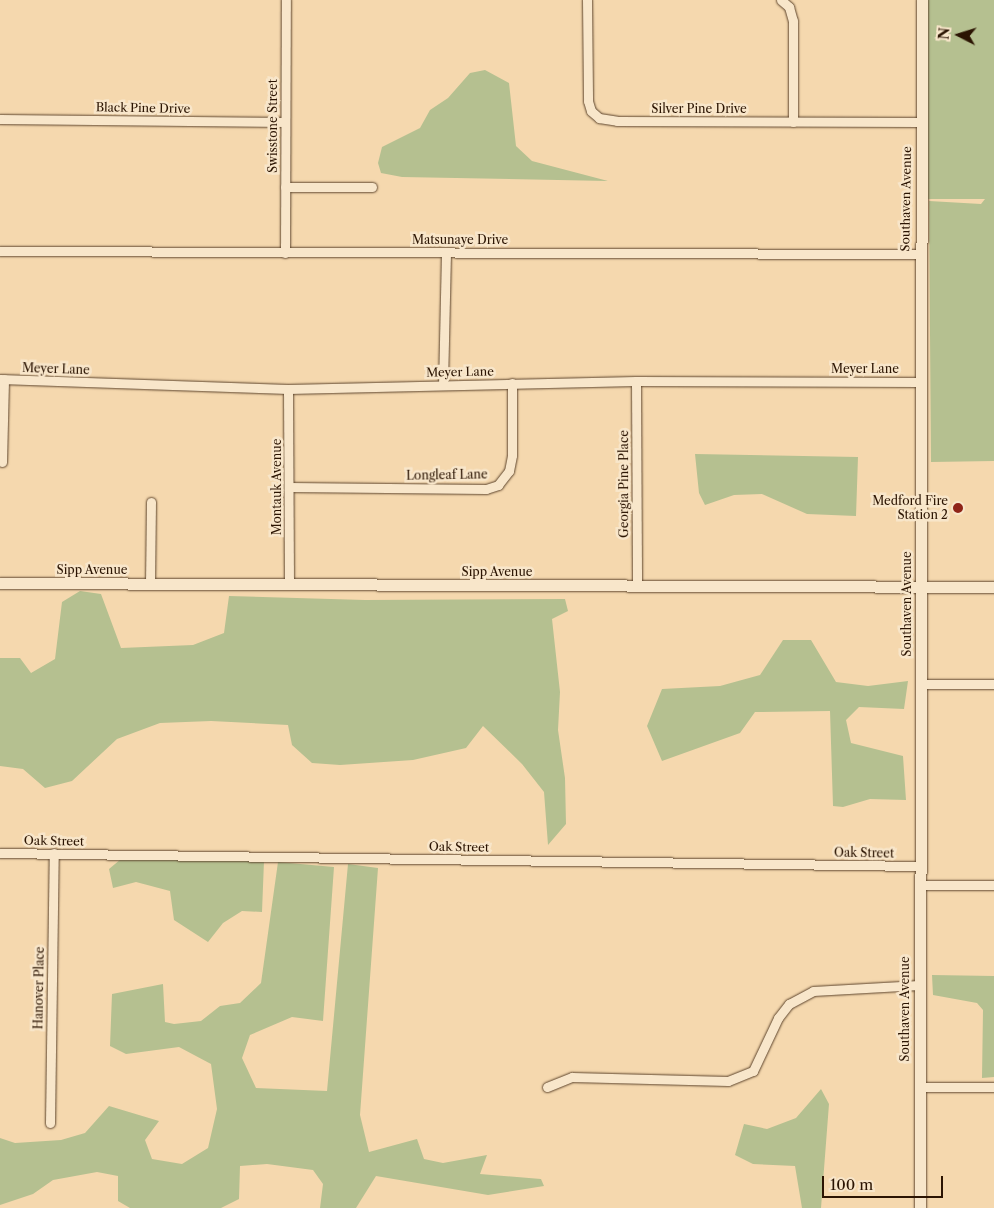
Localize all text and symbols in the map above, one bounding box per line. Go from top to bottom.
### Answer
north arrow [934,10,984,60]
text: N [935,27,954,41]
street label: Swisstone Street [266,79,280,173]
street label: Black Pine Drive [95,100,191,116]
street label: Silver Pine Drive [651,102,747,116]
street label: Southaven Avenue [898,146,914,252]
street label: Matsunaye Drive [412,233,508,247]
street label: Meyer Lane [22,361,90,377]
street label: Meyer Lane [831,362,899,376]
street label: Meyer Lane [426,364,494,380]
street label: Georgia Pine Place [617,430,631,538]
street label: Montauk Avenue [270,438,284,536]
street label: Longleaf Lane [406,467,488,483]
place label: Medford Fire Station 2 [872,494,948,522]
marker: Medford Fire Station 2 [952,502,964,514]
street label: Southaven Avenue [900,551,914,657]
street label: Sipp Avenue [56,563,128,577]
street label: Sipp Avenue [461,565,533,579]
street label: Oak Street [24,833,84,849]
street label: Oak Street [429,839,489,855]
street label: Oak Street [834,845,894,861]
street label: Hanover Place [31,946,47,1030]
street label: Southaven Avenue [898,956,912,1062]
scale bar [824,1166,945,1198]
text: 100 m [830,1175,873,1194]

